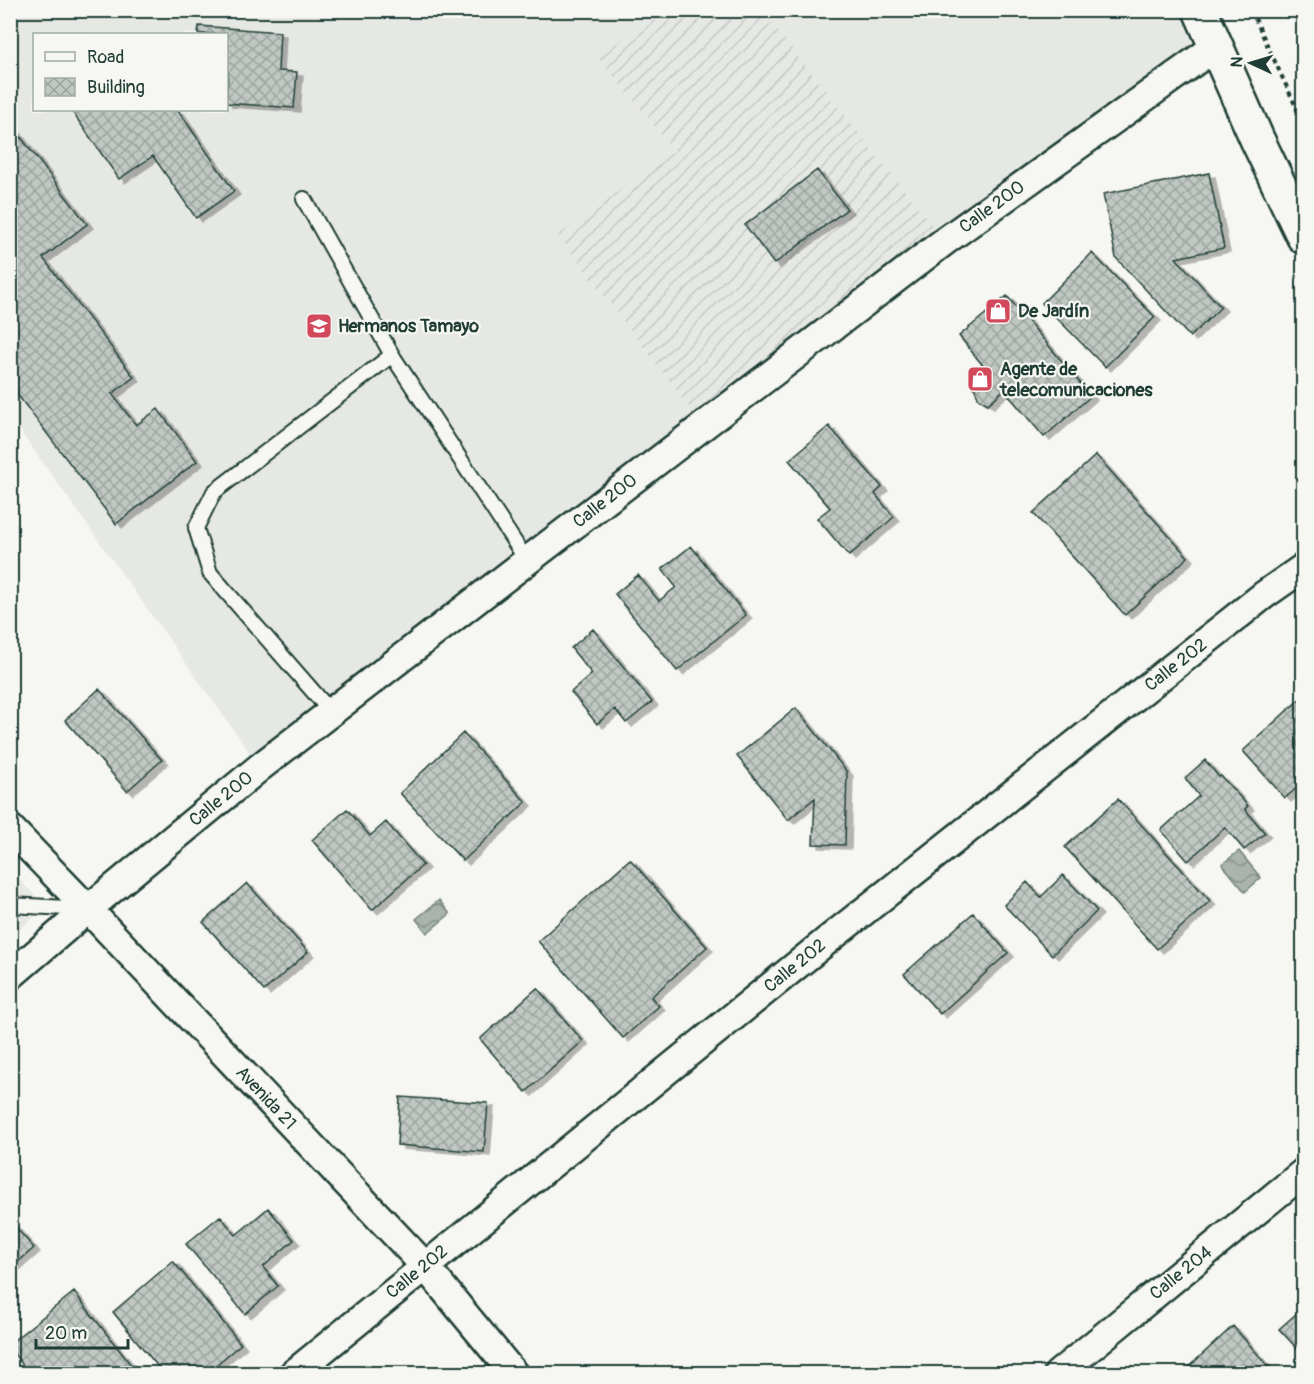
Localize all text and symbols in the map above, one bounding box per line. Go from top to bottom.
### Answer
legend [33,33,228,111]
north arrow [1221,33,1281,93]
text: Road [87,46,124,69]
text: N [1227,56,1247,68]
text: Building [87,76,145,99]
street label: Calle 200 [955,176,1029,238]
shop icon: De Jardín [983,296,1013,326]
place label: De Jardín [1018,300,1089,323]
school or university icon: Hermanos Tamayo [304,311,334,341]
place label: Hermanos Tamayo [338,315,479,338]
place label: Agente de telecomunicaciones [999,358,1153,402]
shop icon: Agente de telecomunicaciones [965,364,995,394]
street label: Calle 200 [568,469,642,533]
street label: Calle 202 [1140,633,1212,697]
street label: Calle 200 [184,766,258,832]
street label: Calle 202 [759,934,831,998]
street label: Avenida 21 [231,1061,301,1135]
street label: Calle 202 [381,1240,453,1304]
street label: Calle 204 [1145,1241,1217,1305]
scale bar [36,1312,128,1350]
text: 20 m [45,1322,87,1345]

